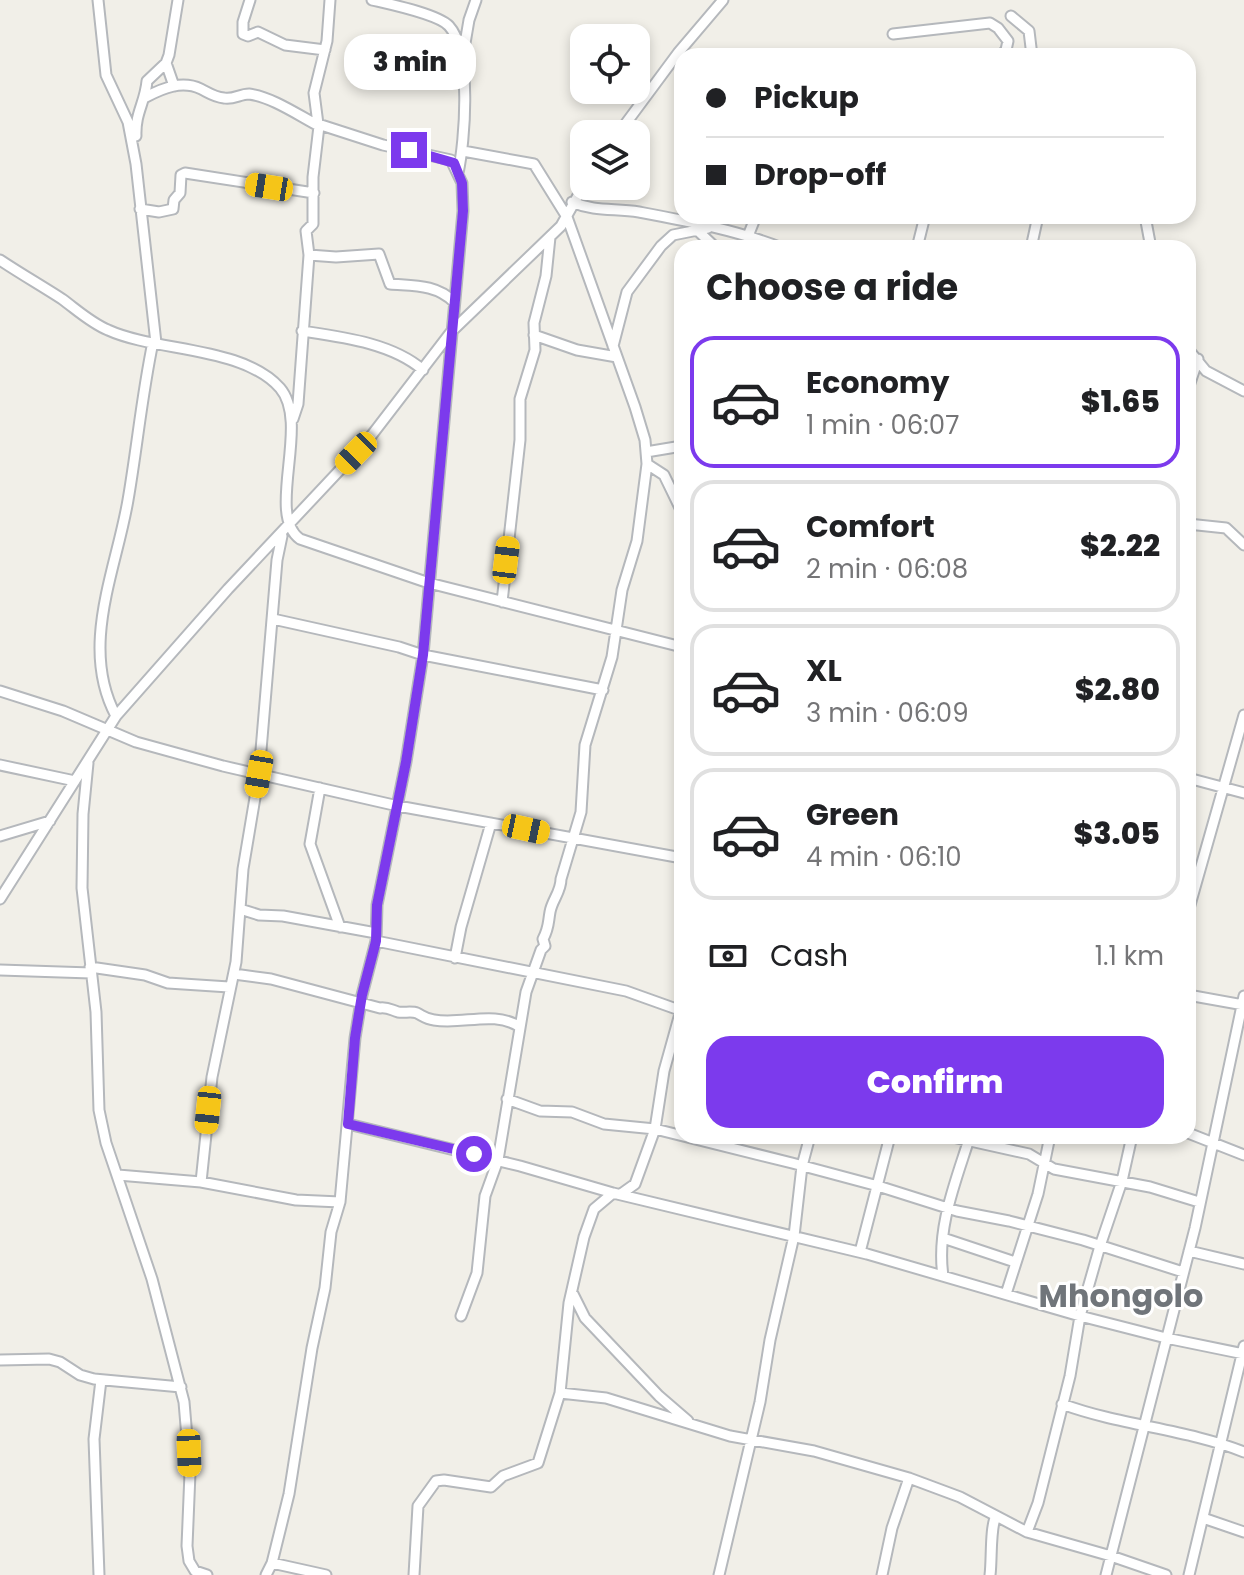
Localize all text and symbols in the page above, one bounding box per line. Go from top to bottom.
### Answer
map controls [570,24,650,200]
button: locate [570,24,650,104]
callout: 3 min [343,34,475,90]
text: 3 min [373,44,447,80]
text: Pickup [754,76,859,119]
button: layers [570,120,650,200]
route end [391,132,427,168]
text: Drop-off [754,153,886,196]
car [243,171,295,203]
text: Choose a ride [706,262,958,313]
text: Economy [806,361,950,404]
icon: car [710,366,782,438]
text: $1.65 [1081,380,1160,423]
text: 1 min · 06:07 [806,407,959,443]
car [331,427,381,479]
text: Comfort [806,505,935,548]
icon: car [710,510,782,582]
text: $2.22 [1080,524,1160,567]
car [491,535,521,585]
text: 2 min · 06:08 [806,551,968,587]
text: XL [806,649,842,692]
icon: car [710,654,782,726]
text: $2.80 [1075,668,1160,711]
text: 3 min · 06:09 [806,695,969,731]
car [243,748,275,800]
text: Green [806,793,899,836]
icon: car [710,798,782,870]
car [500,812,552,846]
text: $3.05 [1073,812,1160,855]
text: 4 min · 06:10 [806,839,962,875]
icon: cash [706,934,750,978]
text: Cash [770,934,848,977]
text: 1.1 km [1095,938,1164,974]
button: Confirm [706,1036,1164,1128]
car [194,1085,222,1135]
route start [456,1136,492,1172]
district label: Mhongolo [1039,1273,1203,1318]
car [176,1429,202,1477]

